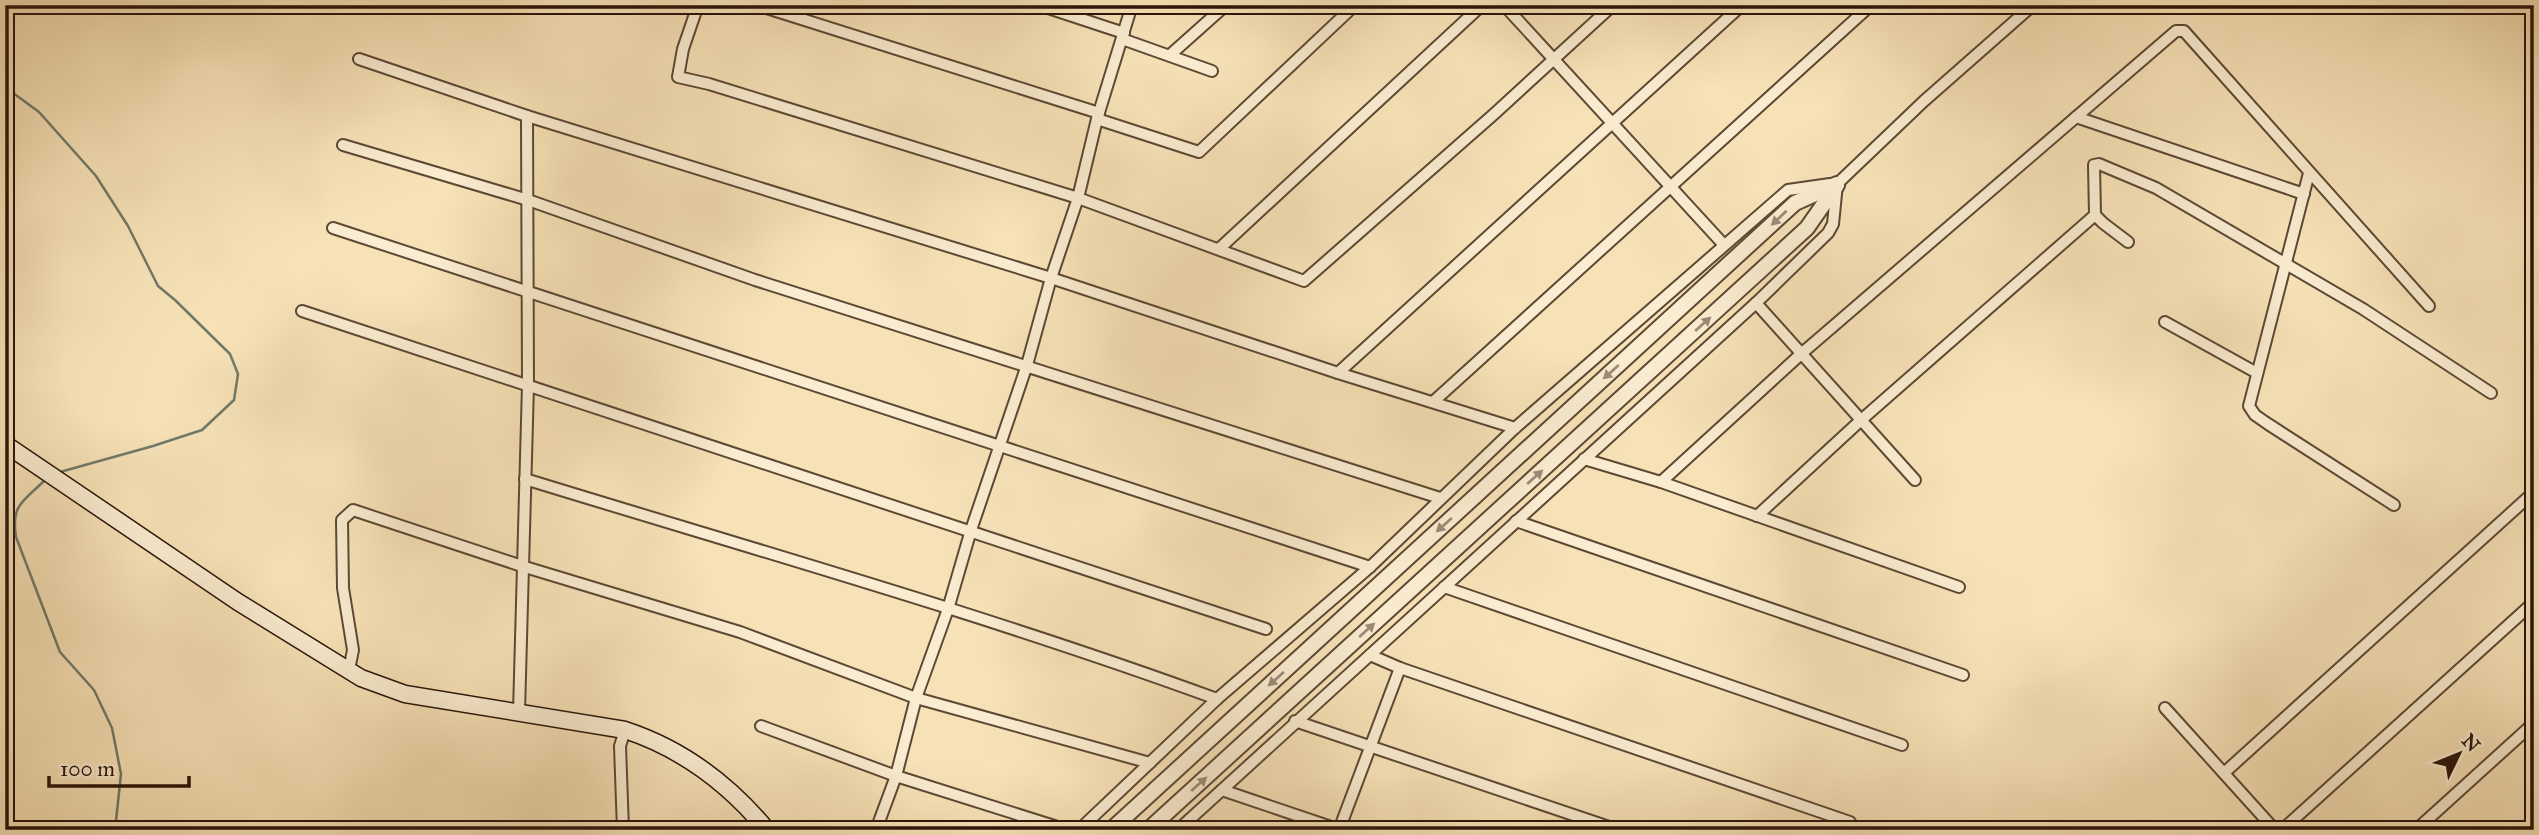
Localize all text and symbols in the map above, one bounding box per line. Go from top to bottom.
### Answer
one-way arrow [1770,210,1788,226]
one-way arrow [1694,316,1711,332]
one-way arrow [1603,363,1620,379]
one-way arrow [1526,469,1544,485]
one-way arrow [1435,517,1453,533]
one-way arrow [1358,623,1375,639]
one-way arrow [1267,671,1285,687]
north arrow [2424,720,2494,790]
text: N [2457,729,2485,756]
scale bar [49,744,189,788]
text: 100 m [60,756,115,782]
one-way arrow [1190,776,1207,792]

